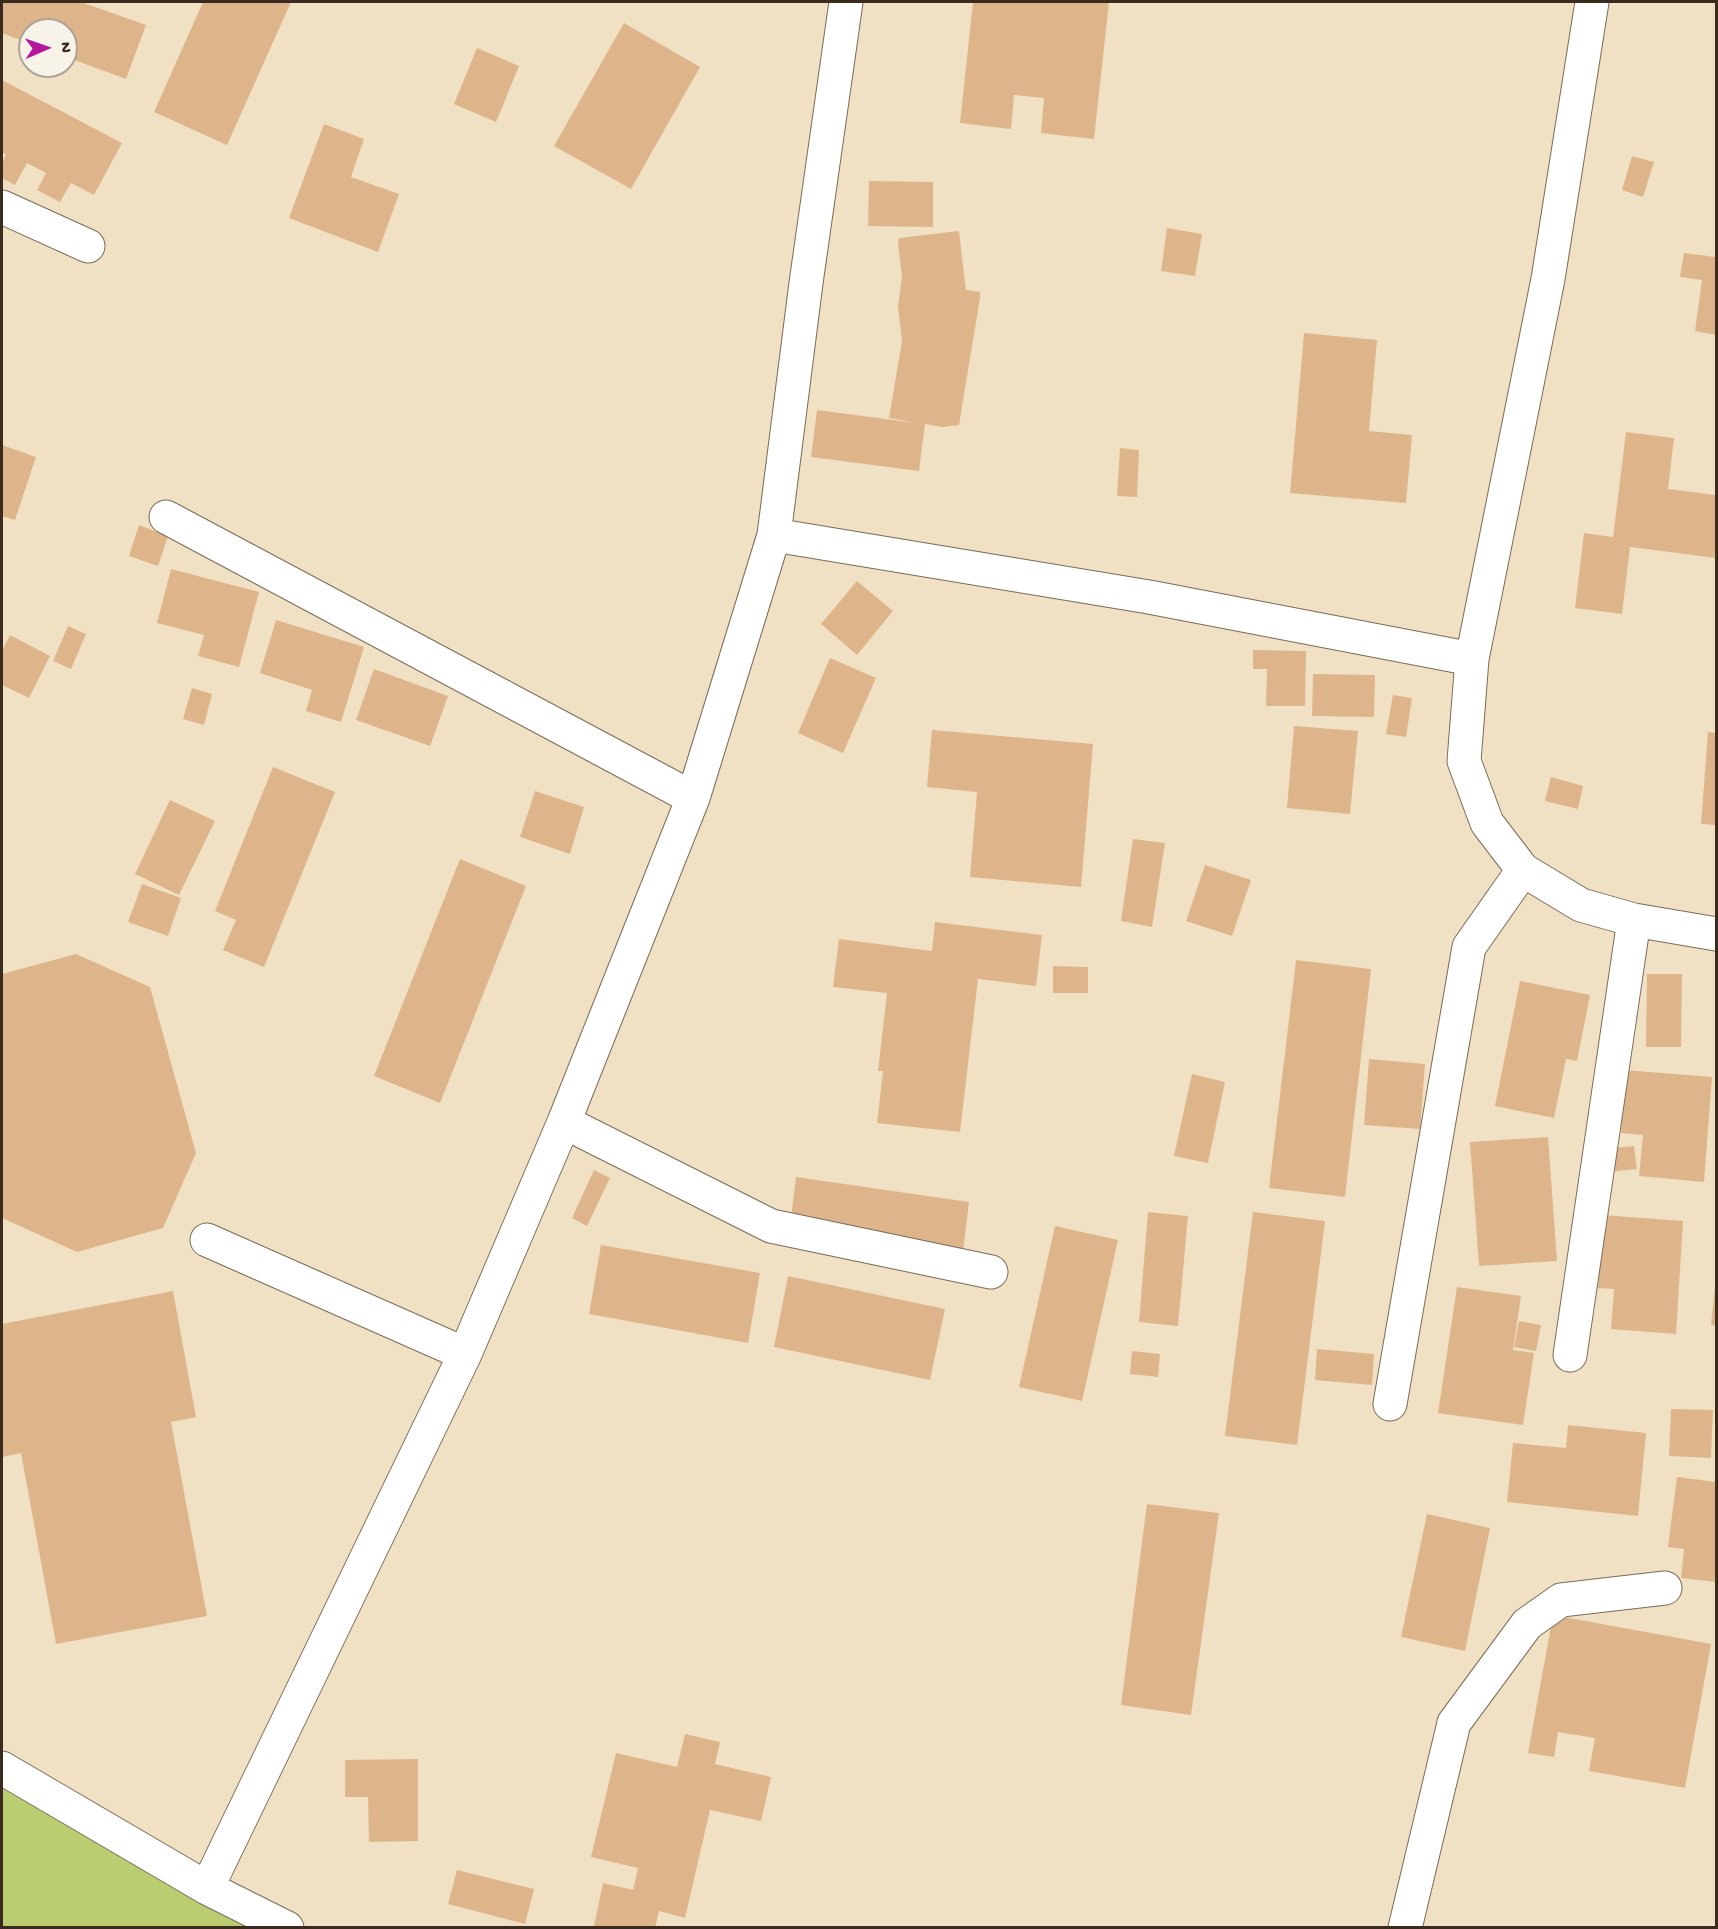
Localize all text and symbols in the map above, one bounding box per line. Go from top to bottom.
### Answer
north arrow [18,18,78,78]
text: N [55,42,74,53]

